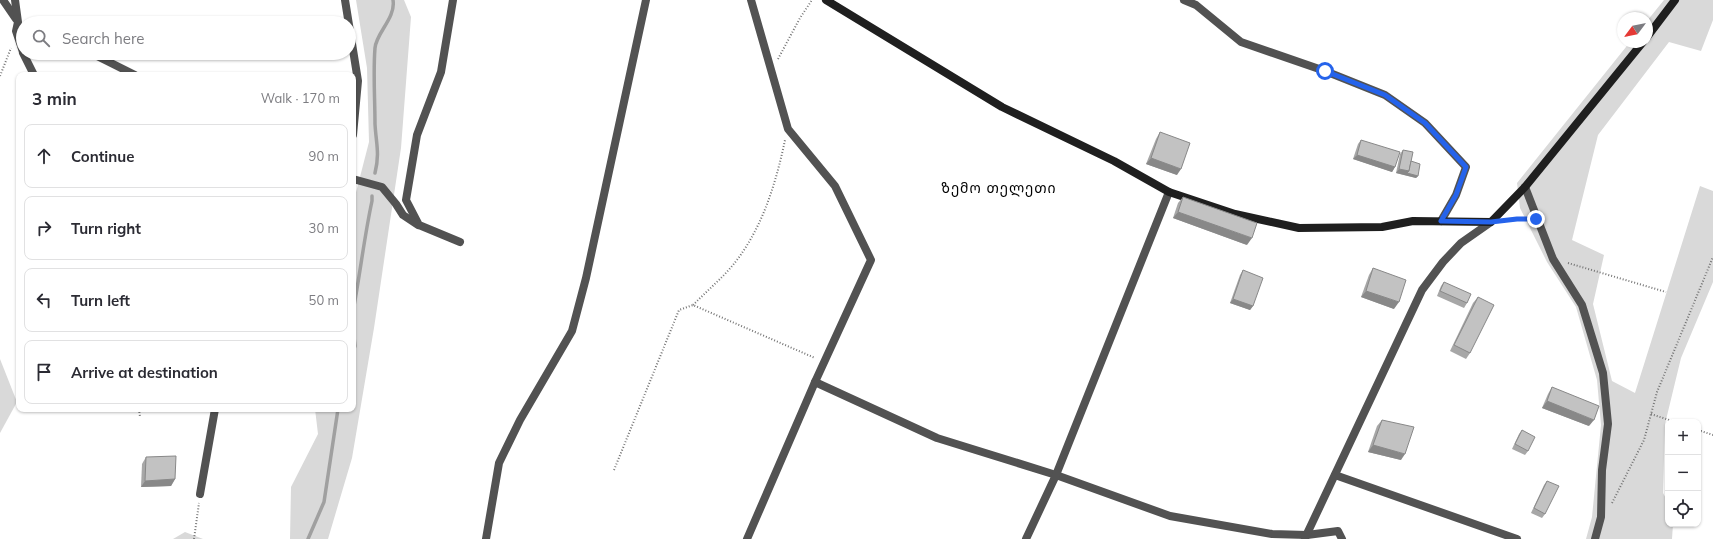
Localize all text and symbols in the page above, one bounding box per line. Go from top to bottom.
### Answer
north arrow [1617,12,1653,48]
search box [16,16,356,60]
icon: search [30,27,52,49]
text: Search here [62,29,144,48]
route start [1316,62,1334,80]
text: 3 min [32,88,77,109]
text: Walk · 170 m [261,90,340,106]
icon: ahead [33,145,55,167]
text: Continue [71,147,134,166]
text: 90 m [309,148,339,164]
district label: ზემო თელეთი [941,179,1057,197]
route end [1527,210,1545,228]
icon: right [33,217,55,239]
text: Turn right [71,219,141,238]
text: 30 m [309,220,339,236]
icon: left [33,289,55,311]
text: Turn left [71,291,130,310]
text: 50 m [309,292,339,308]
icon: arrive [33,361,55,383]
text: Arrive at destination [71,363,218,382]
map controls [1665,419,1701,527]
button: + [1665,419,1701,455]
button: − [1665,455,1701,491]
button: locate [1665,491,1701,527]

